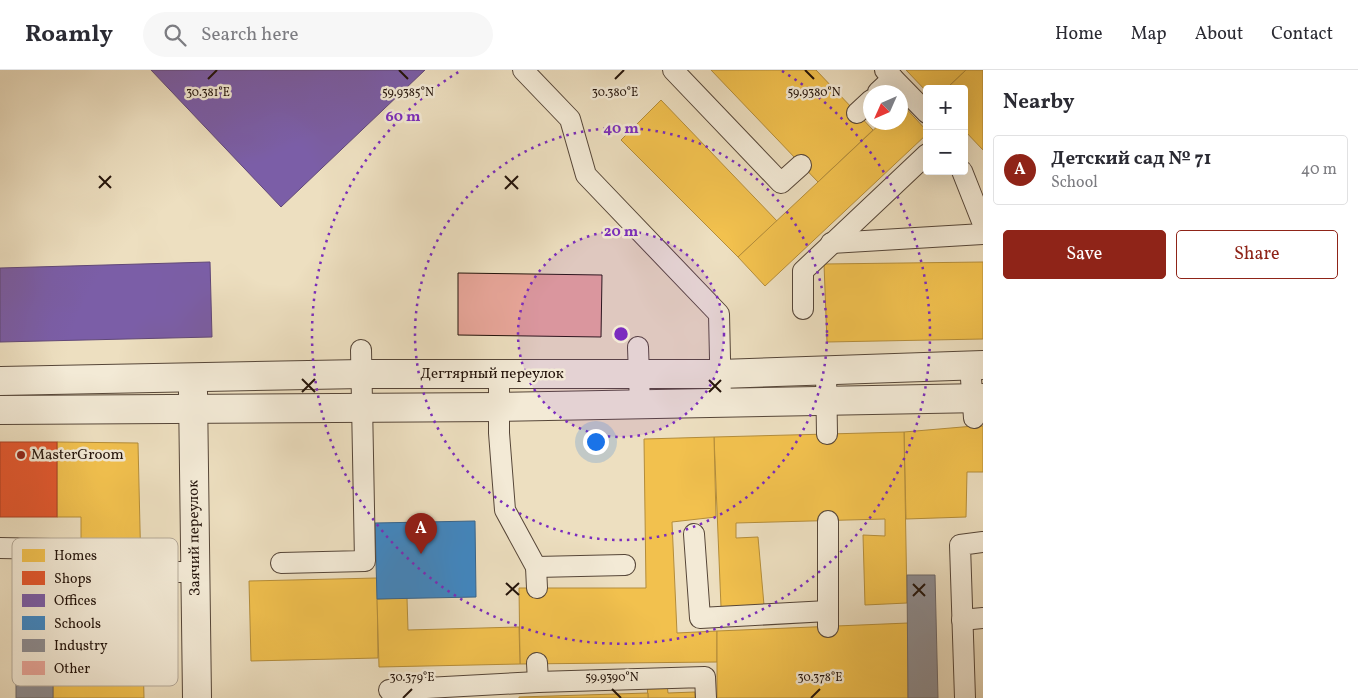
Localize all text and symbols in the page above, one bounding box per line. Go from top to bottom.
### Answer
search box [143,12,493,57]
text: Roamly [25,18,113,52]
icon: search [161,21,189,49]
text: Search here [201,22,298,48]
text: Home [1055,22,1103,47]
text: Map [1131,22,1167,47]
text: About [1195,22,1243,47]
text: Contact [1271,22,1333,47]
text: 30.381°E [186,85,230,101]
text: 59.9385°N [382,85,434,101]
text: 30.380°E [592,85,638,101]
text: 59.9380°N [787,85,841,101]
north arrow [863,85,908,130]
map controls [923,85,968,175]
button: + [923,85,968,130]
text: Nearby [1003,88,1074,117]
text: 60 m [386,107,421,128]
text: 40 m [603,119,639,140]
button: − [923,130,968,175]
text: Детский сад № 71 [1051,146,1211,172]
text: A [1014,159,1026,181]
text: 40 m [1301,159,1337,181]
text: School [1051,172,1098,194]
text: 20 m [604,222,639,243]
button: Save [1003,230,1166,279]
button: Share [1176,230,1338,279]
centre of rings [612,325,630,343]
street label: Дегтярный переулок [420,364,564,385]
your location [583,429,609,455]
place label: MasterGroom [31,445,124,466]
marker: MasterGroom [15,449,27,461]
street label: Заячий переулок [183,480,207,596]
pin: A [405,513,437,554]
legend [12,538,178,686]
text: Homes [54,547,97,566]
text: Shops [54,570,92,589]
text: Offices [54,592,96,611]
text: Schools [54,615,101,634]
text: Industry [54,637,108,656]
text: Other [54,660,90,679]
text: 30.379°E [389,670,435,686]
text: 59.9390°N [585,670,639,686]
text: 30.378°E [798,670,842,686]

